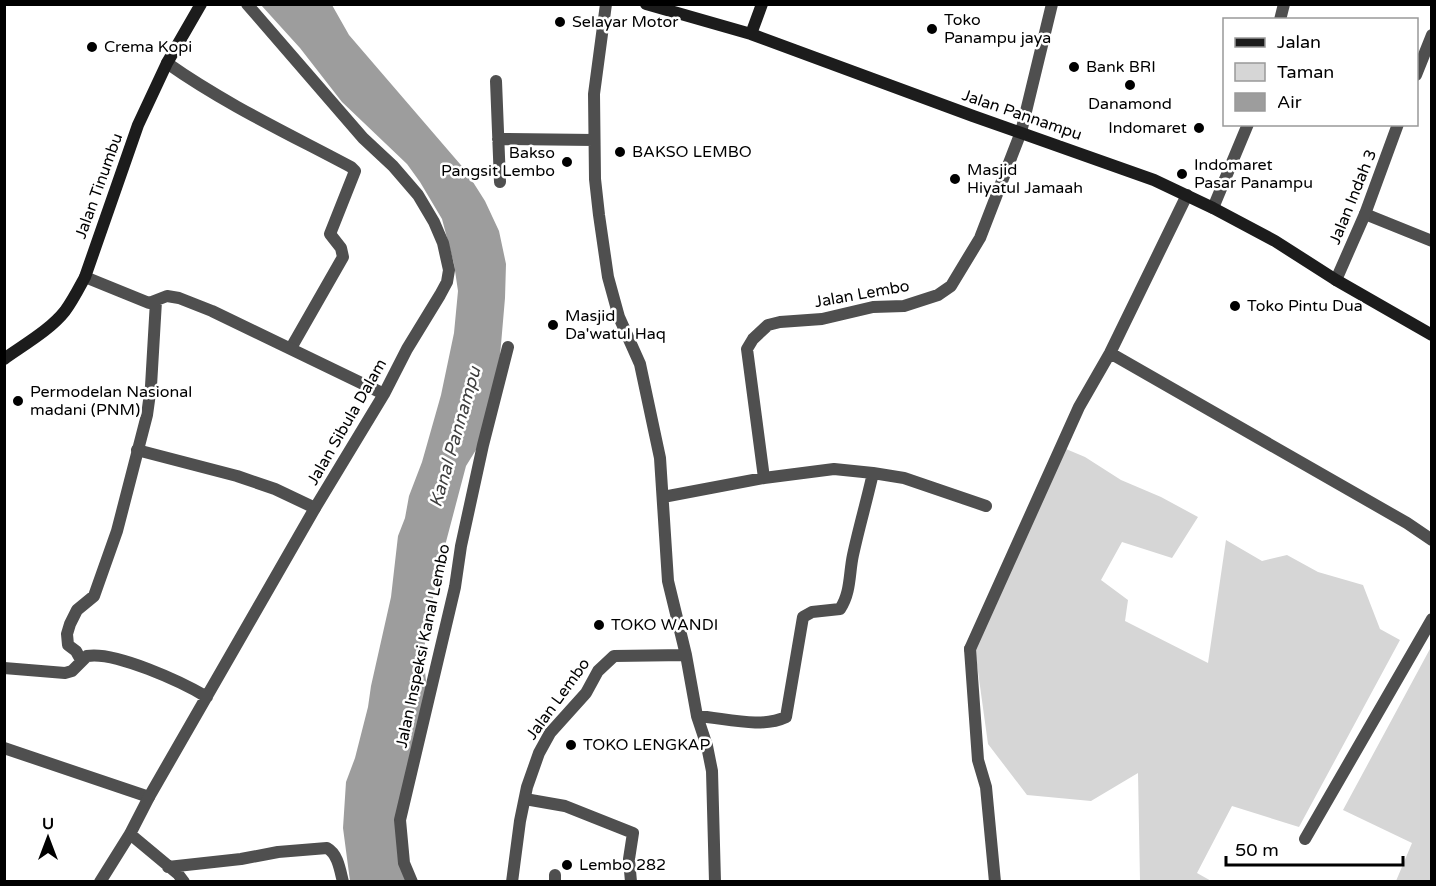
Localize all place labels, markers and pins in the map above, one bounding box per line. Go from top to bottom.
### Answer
place label: Toko Panampu jaya [944,10,1051,48]
place label: Selayar Motor [572,12,679,32]
marker: Selayar Motor [553,15,567,29]
marker: Toko Panampu jaya [925,22,939,36]
place label: Crema Kopi [104,37,192,57]
marker: Crema Kopi [85,40,99,54]
place label: Bank BRI [1086,57,1156,77]
marker: Bank BRI [1067,60,1081,74]
marker: Danamond [1123,78,1137,92]
place label: Danamond [1088,94,1172,114]
place label: Indomaret [1108,118,1187,138]
marker: Indomaret [1192,121,1206,135]
place label: BAKSO LEMBO [632,142,752,162]
place label: Bakso Pangsit Lembo [441,143,555,181]
marker: BAKSO LEMBO [613,145,627,159]
marker: Bakso Pangsit Lembo [560,155,574,169]
place label: Indomaret Pasar Panampu [1194,155,1313,193]
place label: Masjid Hiyatul Jamaah [967,160,1083,198]
marker: Indomaret Pasar Panampu [1175,167,1189,181]
marker: Masjid Hiyatul Jamaah [948,172,962,186]
place label: Toko Pintu Dua [1247,296,1363,316]
marker: Toko Pintu Dua [1228,299,1242,313]
place label: Masjid Da'watul Haq [565,306,666,344]
marker: Masjid Da'watul Haq [546,318,560,332]
place label: Permodelan Nasional madani (PNM) [30,382,192,420]
marker: Permodelan Nasional madani (PNM) [11,394,25,408]
place label: TOKO WANDI [611,615,718,635]
marker: TOKO WANDI [592,618,606,632]
place label: TOKO LENGKAP [583,735,710,755]
marker: TOKO LENGKAP [564,738,578,752]
place label: Lembo 282 [579,855,666,875]
marker: Lembo 282 [560,858,574,872]

